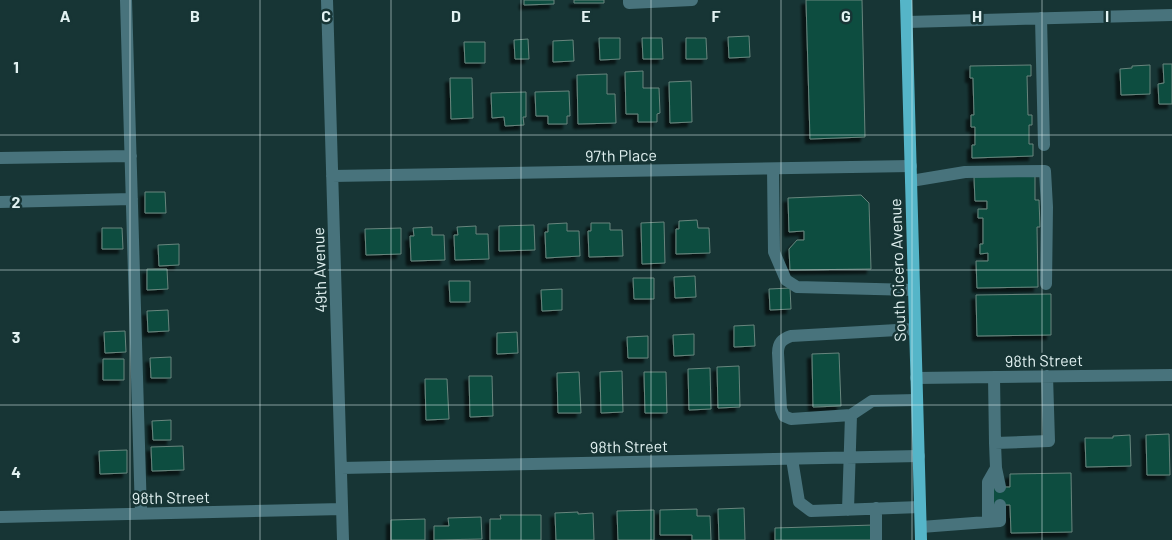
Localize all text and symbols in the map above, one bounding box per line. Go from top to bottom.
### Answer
text: A [60,6,71,25]
text: B [190,6,200,25]
text: C [321,6,331,25]
text: D [451,6,461,25]
text: E [581,6,591,25]
text: F [712,6,721,25]
text: G [841,6,851,25]
text: H [972,6,982,25]
text: I [1105,6,1109,25]
text: 1 [13,57,19,76]
street label: 97th Place [585,145,657,165]
text: 2 [12,192,21,211]
street label: South Cicero Avenue [885,198,909,342]
street label: 49th Avenue [308,227,330,313]
text: 3 [12,327,20,346]
street label: 98th Street [1005,350,1083,370]
street label: 98th Street [590,436,668,456]
text: 4 [11,462,21,481]
street label: 98th Street [132,487,210,507]

